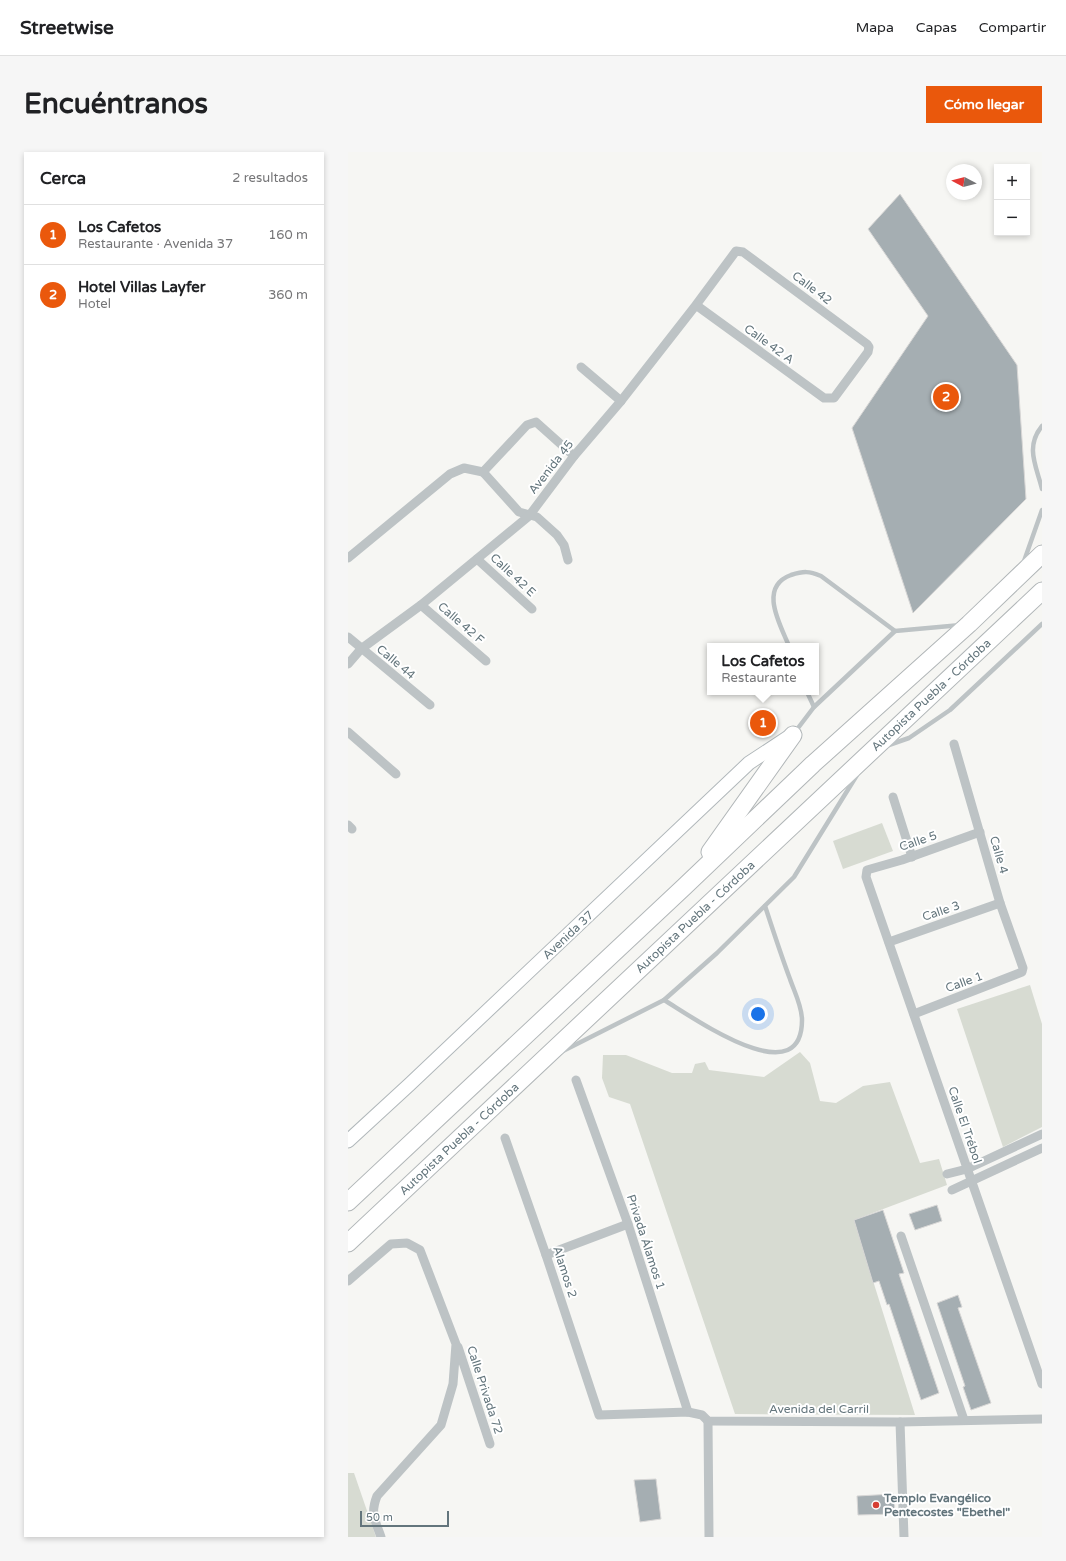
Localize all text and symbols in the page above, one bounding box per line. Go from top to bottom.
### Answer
text: Streetwise [20,17,114,39]
text: Mapa [856,19,894,36]
text: Capas [916,19,957,36]
text: Compartir [979,19,1046,36]
button: Cómo llegar [926,86,1042,123]
text: Encuéntranos [24,87,208,121]
north arrow [946,164,982,200]
map controls [994,164,1030,236]
button: + [994,164,1030,200]
text: Cerca [40,168,86,189]
text: 2 resultados [232,170,308,186]
button: − [994,200,1030,236]
text: Los Cafetos [78,218,161,236]
text: 1 [49,227,57,243]
text: 160 m [268,227,308,243]
text: Restaurante · Avenida 37 [78,236,233,252]
street label: Calle 42 [789,269,835,307]
text: Hotel Villas Layfer [78,278,205,296]
text: 2 [49,287,57,303]
text: 360 m [268,287,308,303]
text: Hotel [78,296,111,312]
street label: Calle 42 A [741,321,797,367]
pin: 2 [933,382,959,412]
street label: Avenida 45 [526,437,576,497]
street label: Calle 42 E [487,551,539,600]
street label: Calle 42 F [435,599,487,647]
street label: Autopista Puebla - Córdoba [868,636,994,754]
street label: Calle 44 [374,642,418,682]
popup [707,643,819,695]
text: Los Cafetos [721,652,805,670]
text: Restaurante [721,670,797,686]
pin: 1 [750,708,776,738]
street label: Calle 5 [898,828,938,854]
street label: Calle 4 [987,835,1011,876]
street label: Autopista Puebla - Córdoba [632,858,758,976]
street label: Calle 3 [921,898,961,924]
street label: Avenida 37 [540,908,596,962]
street label: Calle 1 [944,969,984,995]
your location [748,1004,768,1024]
street label: Autopista Puebla - Córdoba [396,1080,522,1198]
street label: Calle El Trébol [945,1085,985,1165]
street label: Privada Álamos 1 [624,1193,668,1291]
street label: Alamos 2 [550,1244,580,1300]
street label: Calle Privada 72 [464,1344,506,1436]
street label: Avenida del Carril [769,1402,869,1416]
place label: Templo Evangélico Pentecostes "Ebethel" [883,1491,1010,1519]
marker: Templo Evangélico Pentecostes "Ebethel" [871,1500,881,1510]
scale bar [360,1509,449,1528]
text: 50 m [366,1511,393,1524]

